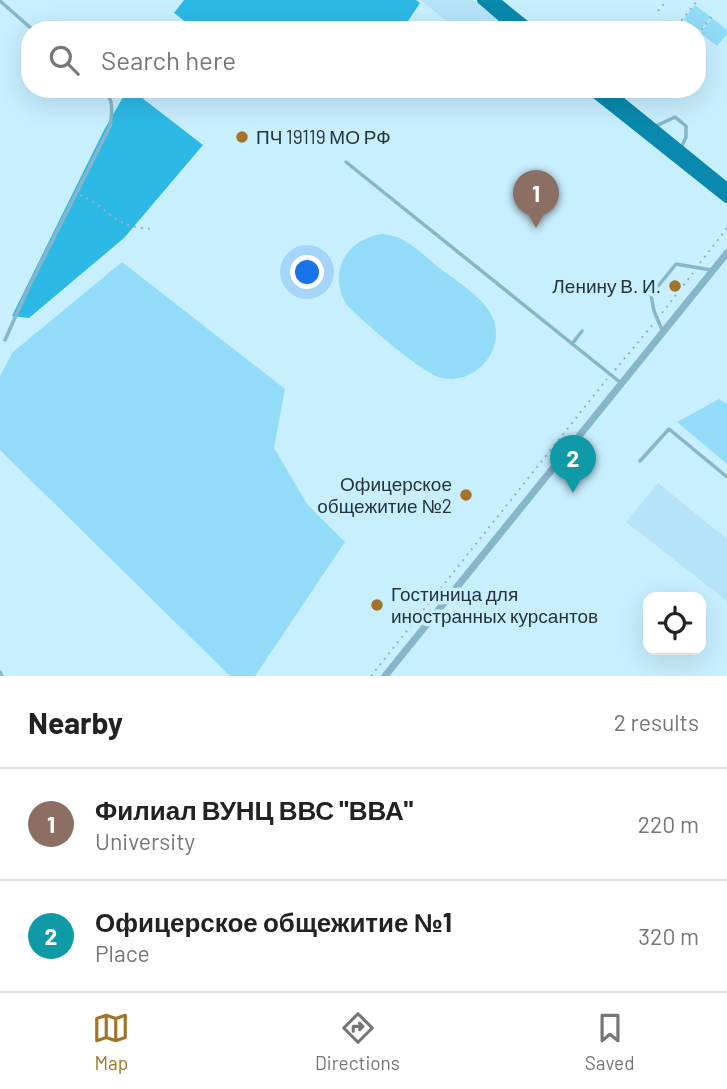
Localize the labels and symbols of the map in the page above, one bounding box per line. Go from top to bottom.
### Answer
place label: ПЧ 19119 МО РФ [256,125,391,148]
marker: ПЧ 19119 МО РФ [234,129,250,145]
pin: 1 [513,170,559,228]
your location [290,255,324,289]
place label: Ленину В. И. [552,274,661,297]
marker: Ленину В. И. [667,278,683,294]
pin: 2 [550,435,596,493]
place label: Офицерское общежитие №2 [317,472,452,517]
marker: Офицерское общежитие №2 [458,487,474,503]
place label: Гостиница для иностранных курсантов [391,582,598,627]
marker: Гостиница для иностранных курсантов [369,597,385,613]

